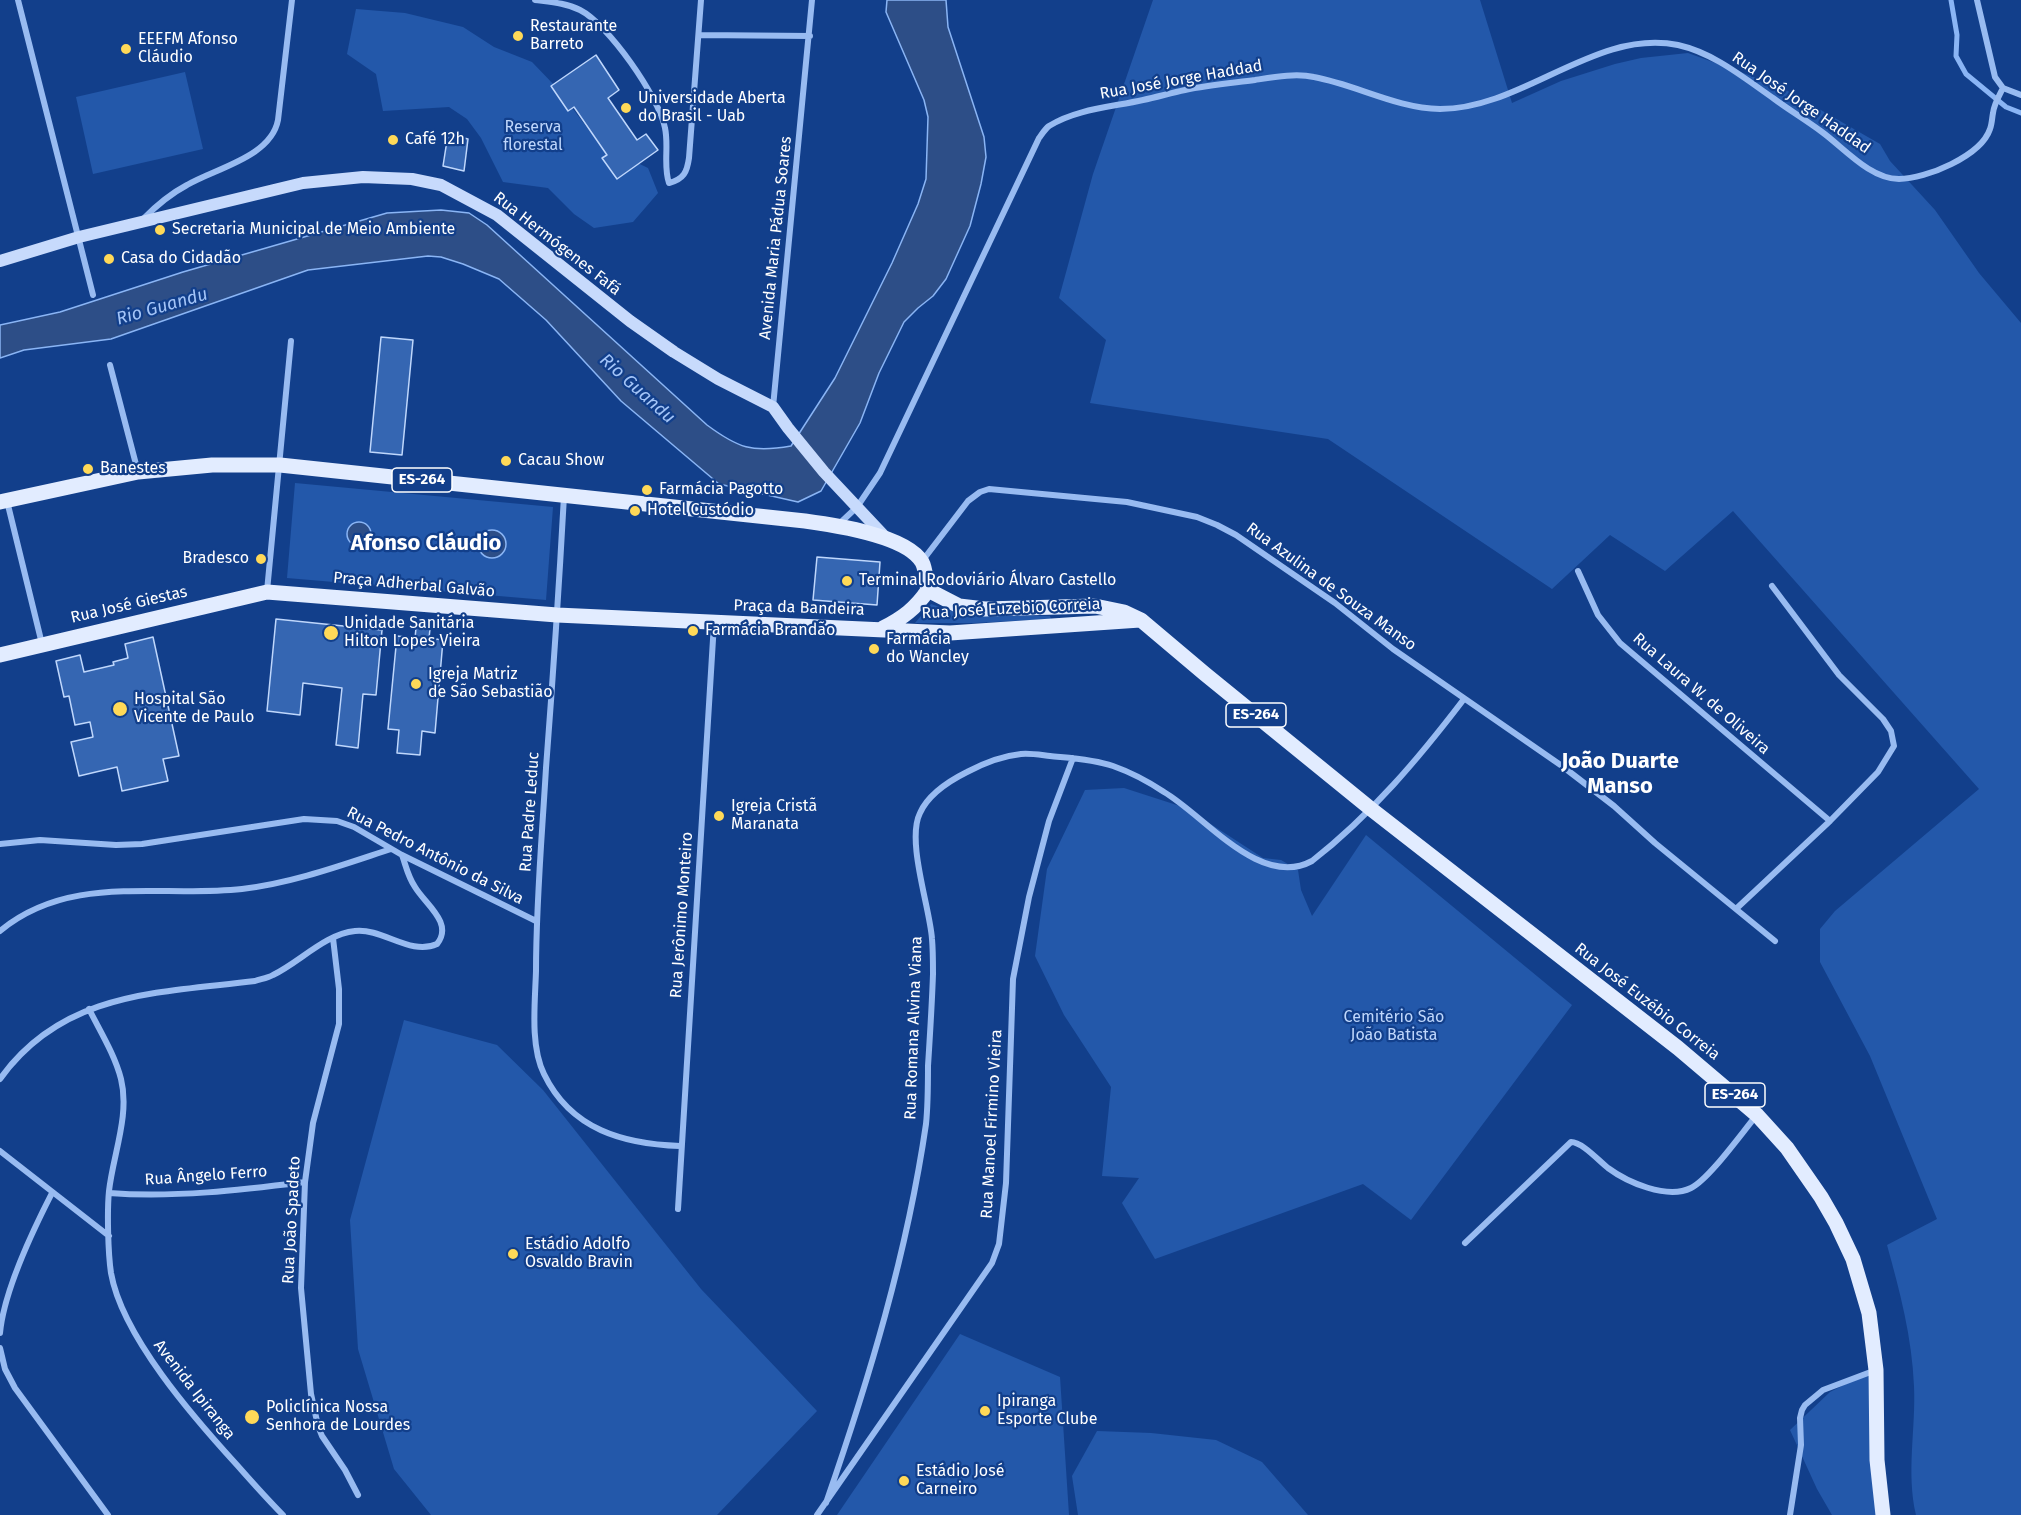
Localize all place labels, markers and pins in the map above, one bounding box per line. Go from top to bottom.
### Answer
place label: Restaurante Barreto [530,17,617,55]
marker: Restaurante Barreto [511,29,525,43]
place label: EEEFM Afonso Cláudio [138,30,238,68]
marker: EEEFM Afonso Cláudio [119,42,133,56]
place label: Universidade Aberta do Brasil - Uab [638,89,786,127]
marker: Universidade Aberta do Brasil - Uab [619,101,633,115]
place label: Café 12h [405,130,465,150]
marker: Café 12h [386,133,400,147]
place label: Secretaria Municipal de Meio Ambiente [172,220,455,240]
marker: Secretaria Municipal de Meio Ambiente [153,223,167,237]
place label: Casa do Cidadão [121,249,241,269]
marker: Casa do Cidadão [102,252,116,266]
place label: Cacau Show [518,451,604,471]
marker: Cacau Show [499,454,513,468]
place label: Banestes [100,459,166,479]
marker: Banestes [81,462,95,476]
place label: Farmácia Pagotto [659,480,783,500]
marker: Farmácia Pagotto [640,483,654,497]
place label: Hotel Custódio [647,501,754,521]
marker: Hotel Custódio [628,504,642,518]
place label: Bradesco [183,549,249,569]
marker: Bradesco [254,552,268,566]
place label: Terminal Rodoviário Álvaro Castello [859,571,1116,591]
marker: Terminal Rodoviário Álvaro Castello [840,574,854,588]
place label: Unidade Sanitária Hilton Lopes Vieira [344,614,480,652]
place label: Farmácia Brandão [705,621,835,641]
marker: Unidade Sanitária Hilton Lopes Vieira [322,624,340,642]
marker: Farmácia Brandão [686,624,700,638]
place label: Farmácia do Wancley [886,630,969,668]
marker: Farmácia do Wancley [867,642,881,656]
place label: Igreja Matriz de São Sebastião [428,665,553,703]
marker: Igreja Matriz de São Sebastião [409,677,423,691]
place label: Hospital São Vicente de Paulo [134,690,254,728]
marker: Hospital São Vicente de Paulo [111,700,129,718]
place label: Igreja Cristã Maranata [731,797,817,835]
marker: Igreja Cristã Maranata [712,809,726,823]
place label: Estádio Adolfo Osvaldo Bravin [525,1235,633,1273]
marker: Estádio Adolfo Osvaldo Bravin [506,1247,520,1261]
place label: Ipiranga Esporte Clube [997,1392,1097,1430]
place label: Policlínica Nossa Senhora de Lourdes [266,1398,410,1436]
marker: Ipiranga Esporte Clube [978,1404,992,1418]
marker: Policlínica Nossa Senhora de Lourdes [243,1408,261,1426]
place label: Estádio José Carneiro [916,1462,1004,1500]
marker: Estádio José Carneiro [897,1474,911,1488]

